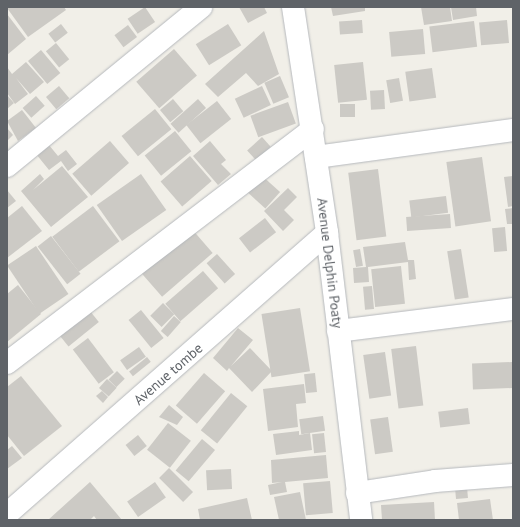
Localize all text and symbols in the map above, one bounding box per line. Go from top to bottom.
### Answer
street label: Avenue Delphin Poaty [314,197,346,329]
street label: Avenue tombe [130,340,206,408]

